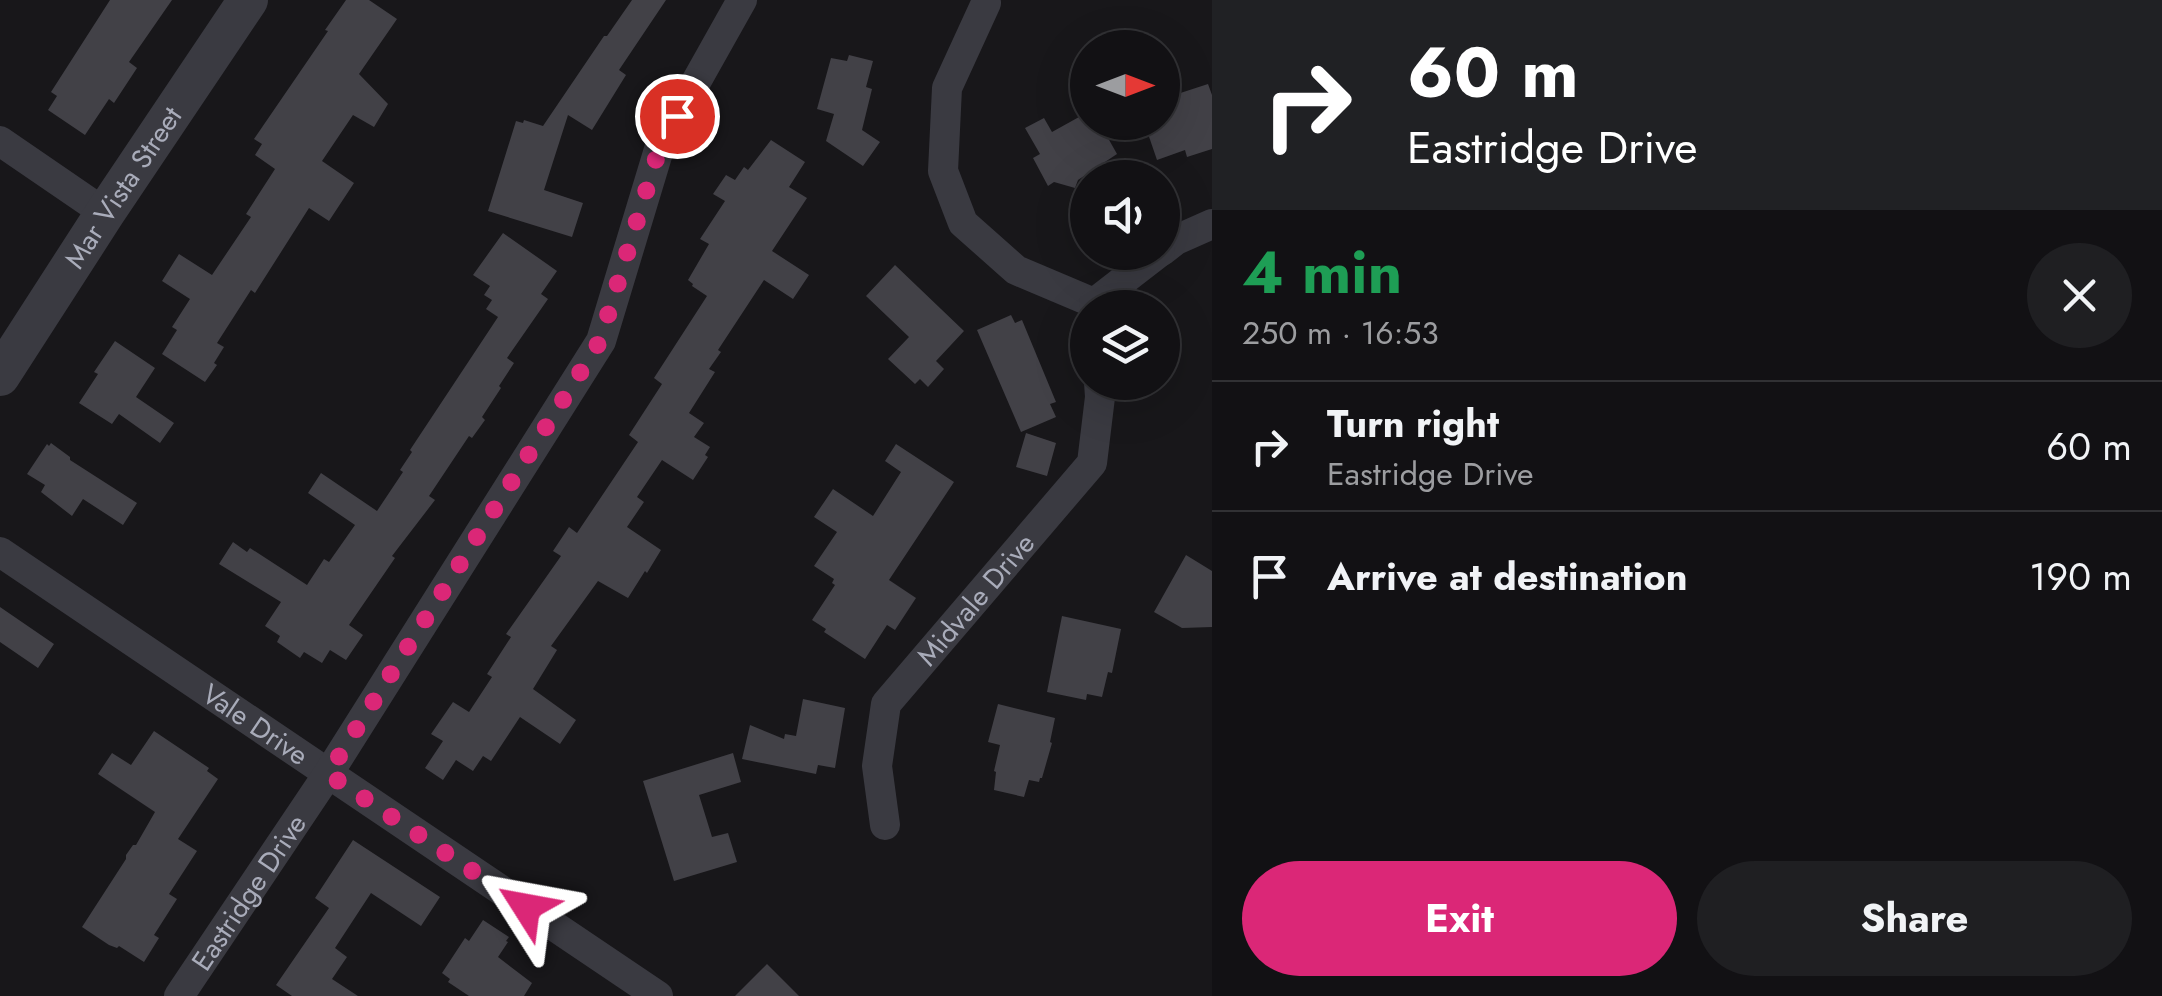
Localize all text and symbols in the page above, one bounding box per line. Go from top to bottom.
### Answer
text: 60 m [1407,22,1579,123]
north arrow [1070,30,1180,140]
map controls [1070,30,1180,400]
icon: right [1242,40,1372,170]
pin [635,74,720,159]
icon: arrive [650,89,705,144]
street label: Mar Vista Street [54,98,192,277]
text: Eastridge Drive [1407,115,1697,180]
button: sound [1070,160,1180,270]
text: 4 min [1242,229,1402,316]
button: close [2027,243,2132,348]
button: layers [1070,290,1180,400]
text: 250 m · 16:53 [1242,310,1439,356]
text: Turn right [1327,396,1499,451]
icon: right [1242,419,1297,474]
text: 60 m [2046,419,2132,474]
text: Eastridge Drive [1327,451,1534,497]
street label: Midvale Drive [907,524,1045,675]
icon: arrive [1242,549,1297,604]
text: Arrive at destination [1327,549,1688,604]
text: 190 m [2029,549,2132,604]
street label: Vale Drive [194,674,317,775]
street label: Eastridge Drive [182,806,316,979]
position arrow [474,855,578,959]
button: Exit [1242,861,1677,976]
button: Share [1697,861,2132,976]

